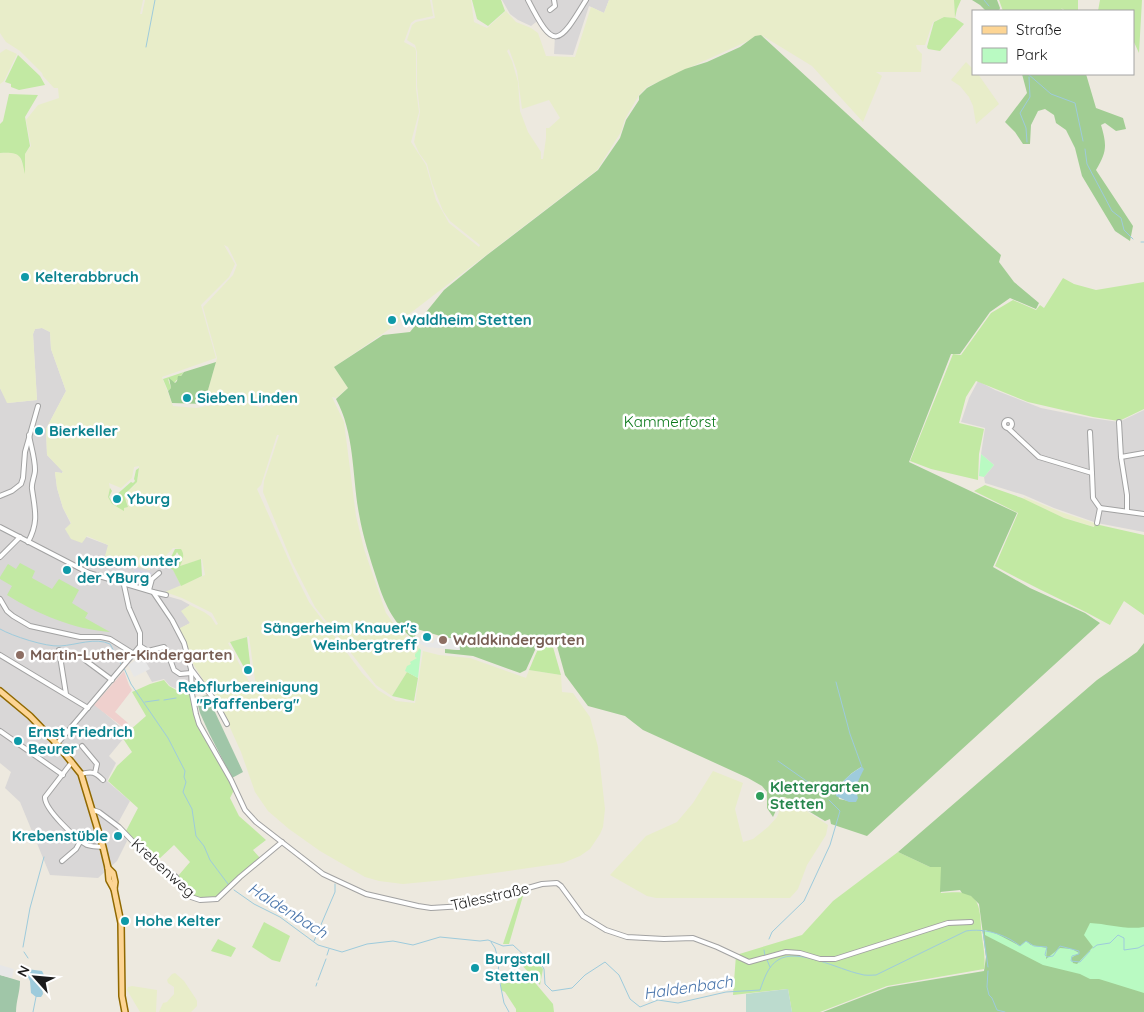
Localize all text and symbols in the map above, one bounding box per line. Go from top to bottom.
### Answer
legend [972,10,1134,75]
text: Straße [1016,20,1062,39]
text: Park [1016,45,1048,64]
place label: Kelterabbruch [35,267,139,286]
marker: Kelterabbruch [19,271,31,283]
place label: Waldheim Stetten [402,310,532,329]
marker: Waldheim Stetten [386,314,398,326]
place label: Sieben Linden [197,388,298,407]
marker: Sieben Linden [181,392,193,404]
park label: Kammerforst [624,412,716,431]
place label: Bierkeller [49,421,119,440]
marker: Bierkeller [33,425,45,437]
place label: Yburg [127,489,170,508]
marker: Yburg [111,493,123,505]
place label: Museum unter der YBurg [77,551,181,587]
marker: Museum unter der YBurg [61,564,73,576]
place label: Sängerheim Knauer's Weinbergtreff [263,618,418,654]
place label: Waldkindergarten [453,630,585,649]
marker: Sängerheim Knauer's Weinbergtreff [421,631,433,643]
marker: Waldkindergarten [437,634,449,646]
place label: Martin-Luther-Kindergarten [30,645,232,664]
marker: Martin-Luther-Kindergarten [14,649,26,661]
marker: Rebflurbereinigung "Pfaffenberg" [242,664,254,676]
place label: Rebflurbereinigung "Pfaffenberg" [178,677,318,713]
place label: Ernst Friedrich Beurer [28,722,133,758]
marker: Ernst Friedrich Beurer [12,735,24,747]
place label: Klettergarten Stetten [770,777,869,813]
marker: Klettergarten Stetten [754,790,766,802]
place label: Krebenstüble [12,826,108,845]
marker: Krebenstüble [112,830,124,842]
street label: Krebenweg [128,834,199,901]
water label: Haldenbach [245,878,332,943]
street label: Tälesstraße [449,878,531,915]
place label: Hohe Kelter [135,911,221,930]
marker: Hohe Kelter [119,915,131,927]
place label: Burgstall Stetten [485,949,550,985]
north arrow [10,952,60,1002]
text: N [13,962,34,980]
marker: Burgstall Stetten [469,962,481,974]
water label: Haldenbach [642,971,735,1003]

